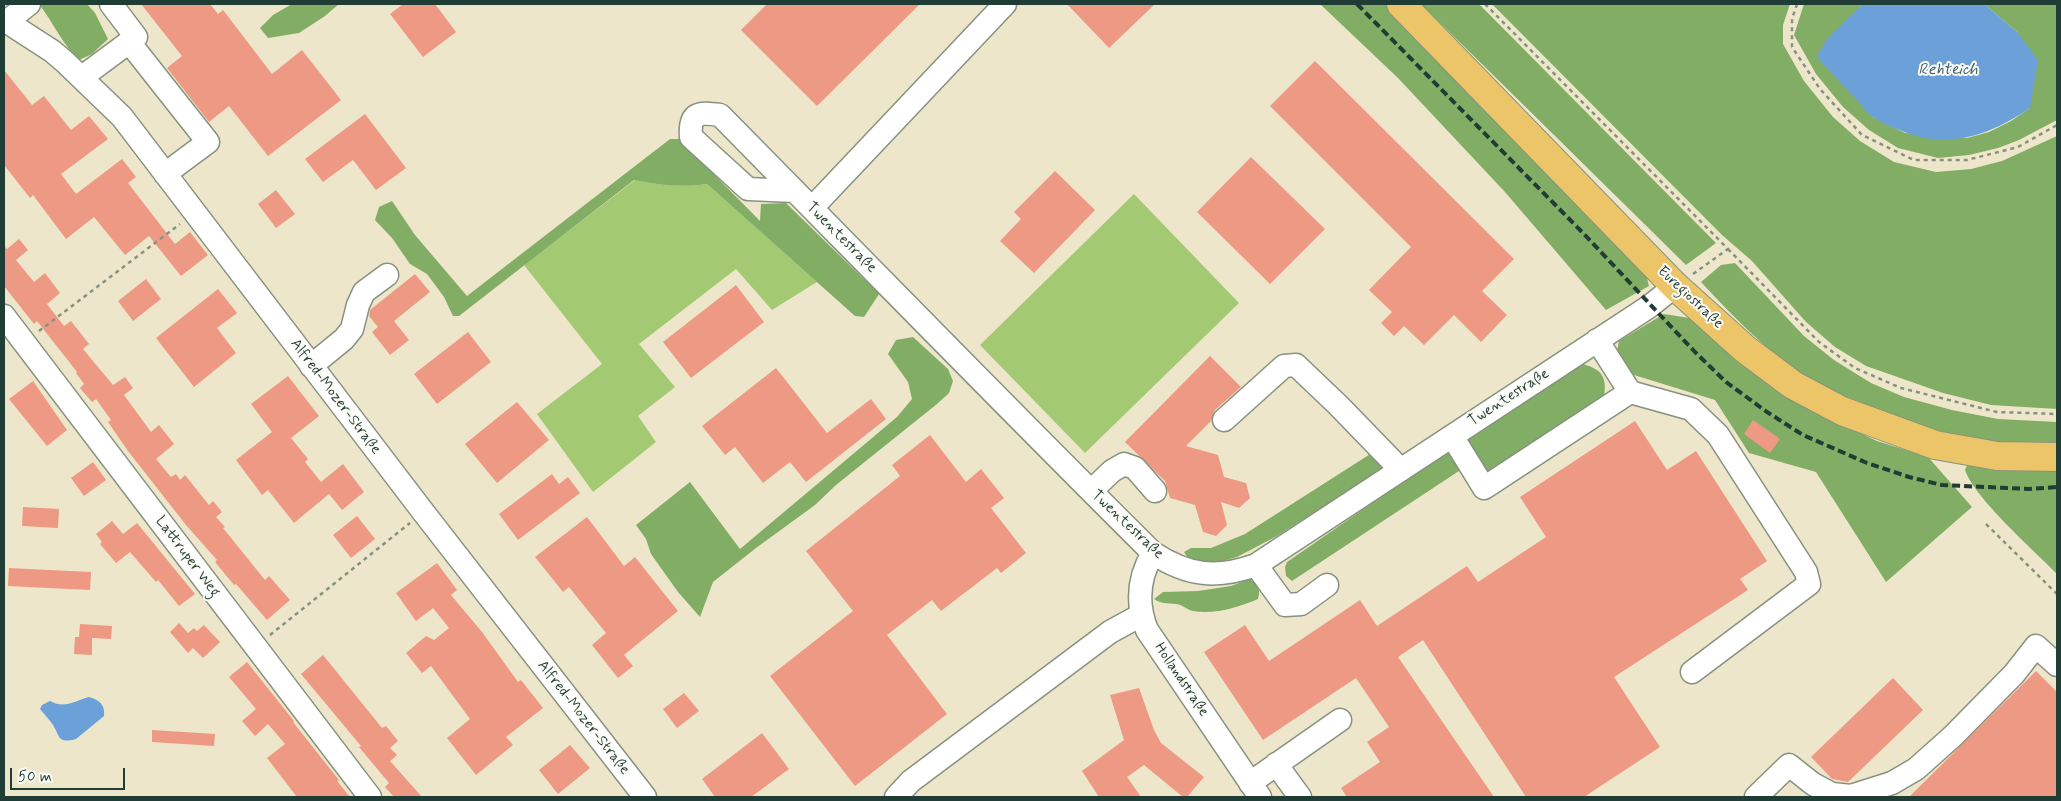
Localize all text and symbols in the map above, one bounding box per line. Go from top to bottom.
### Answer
water label: Rehteich [1918,61,1978,81]
street label: Twentestraße [802,199,880,277]
street label: Euregiostraße [1653,263,1727,333]
street label: Alfred-Mozer-Straße [286,336,384,458]
street label: Twentestraße [1465,365,1553,431]
street label: Twentestraße [1087,487,1167,563]
street label: Lattruper Weg [151,513,223,601]
street label: Hollandstraße [1150,640,1212,720]
street label: Alfred-Mozer-Straße [533,657,633,779]
scale bar [12,758,128,790]
text: 50 m [18,767,52,787]

